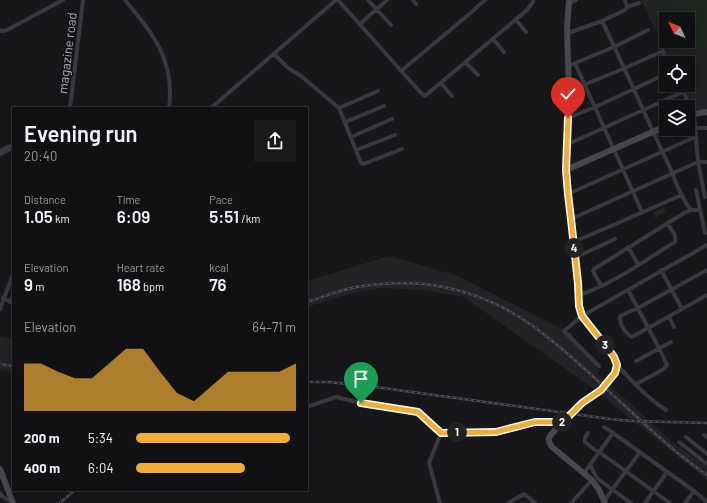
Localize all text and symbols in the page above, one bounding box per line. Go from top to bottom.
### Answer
street label: magazine road [54,11,80,95]
north arrow [659,12,695,48]
map controls [659,12,695,136]
button: locate [659,56,695,92]
pin [551,77,585,118]
icon: check [557,83,579,105]
button: layers [659,100,695,136]
text: Evening run [24,120,138,146]
button: share [254,120,296,162]
text: 20:40 [24,148,57,164]
text: Distance [24,193,66,206]
text: Time [117,193,140,206]
text: Pace [209,193,233,206]
text: 1.05 [24,206,53,226]
text: 6:09 [117,206,150,226]
text: 5:51 [209,206,239,226]
text: km [53,212,70,225]
text: /km [239,212,260,225]
pin: 4 [564,238,584,258]
text: 4 [571,241,577,254]
text: Elevation [24,261,68,274]
text: Heart rate [117,261,165,274]
text: kcal [209,261,229,274]
text: 9 [24,274,33,294]
text: 168 [117,274,141,294]
text: 76 [209,274,227,294]
text: m [33,280,44,293]
text: bpm [141,280,164,293]
text: Elevation [24,319,76,335]
text: 64–71 m [252,319,296,335]
pin: 3 [595,335,615,355]
text: 3 [602,338,608,351]
pin [344,362,378,403]
icon: arrive [350,368,372,390]
pin: 2 [552,412,572,432]
text: 2 [559,415,565,428]
pin: 1 [447,422,467,442]
text: 1 [455,425,459,438]
text: 200 m [24,430,60,446]
text: 5:34 [88,430,113,446]
text: 400 m [24,460,60,476]
text: 6:04 [88,460,114,476]

